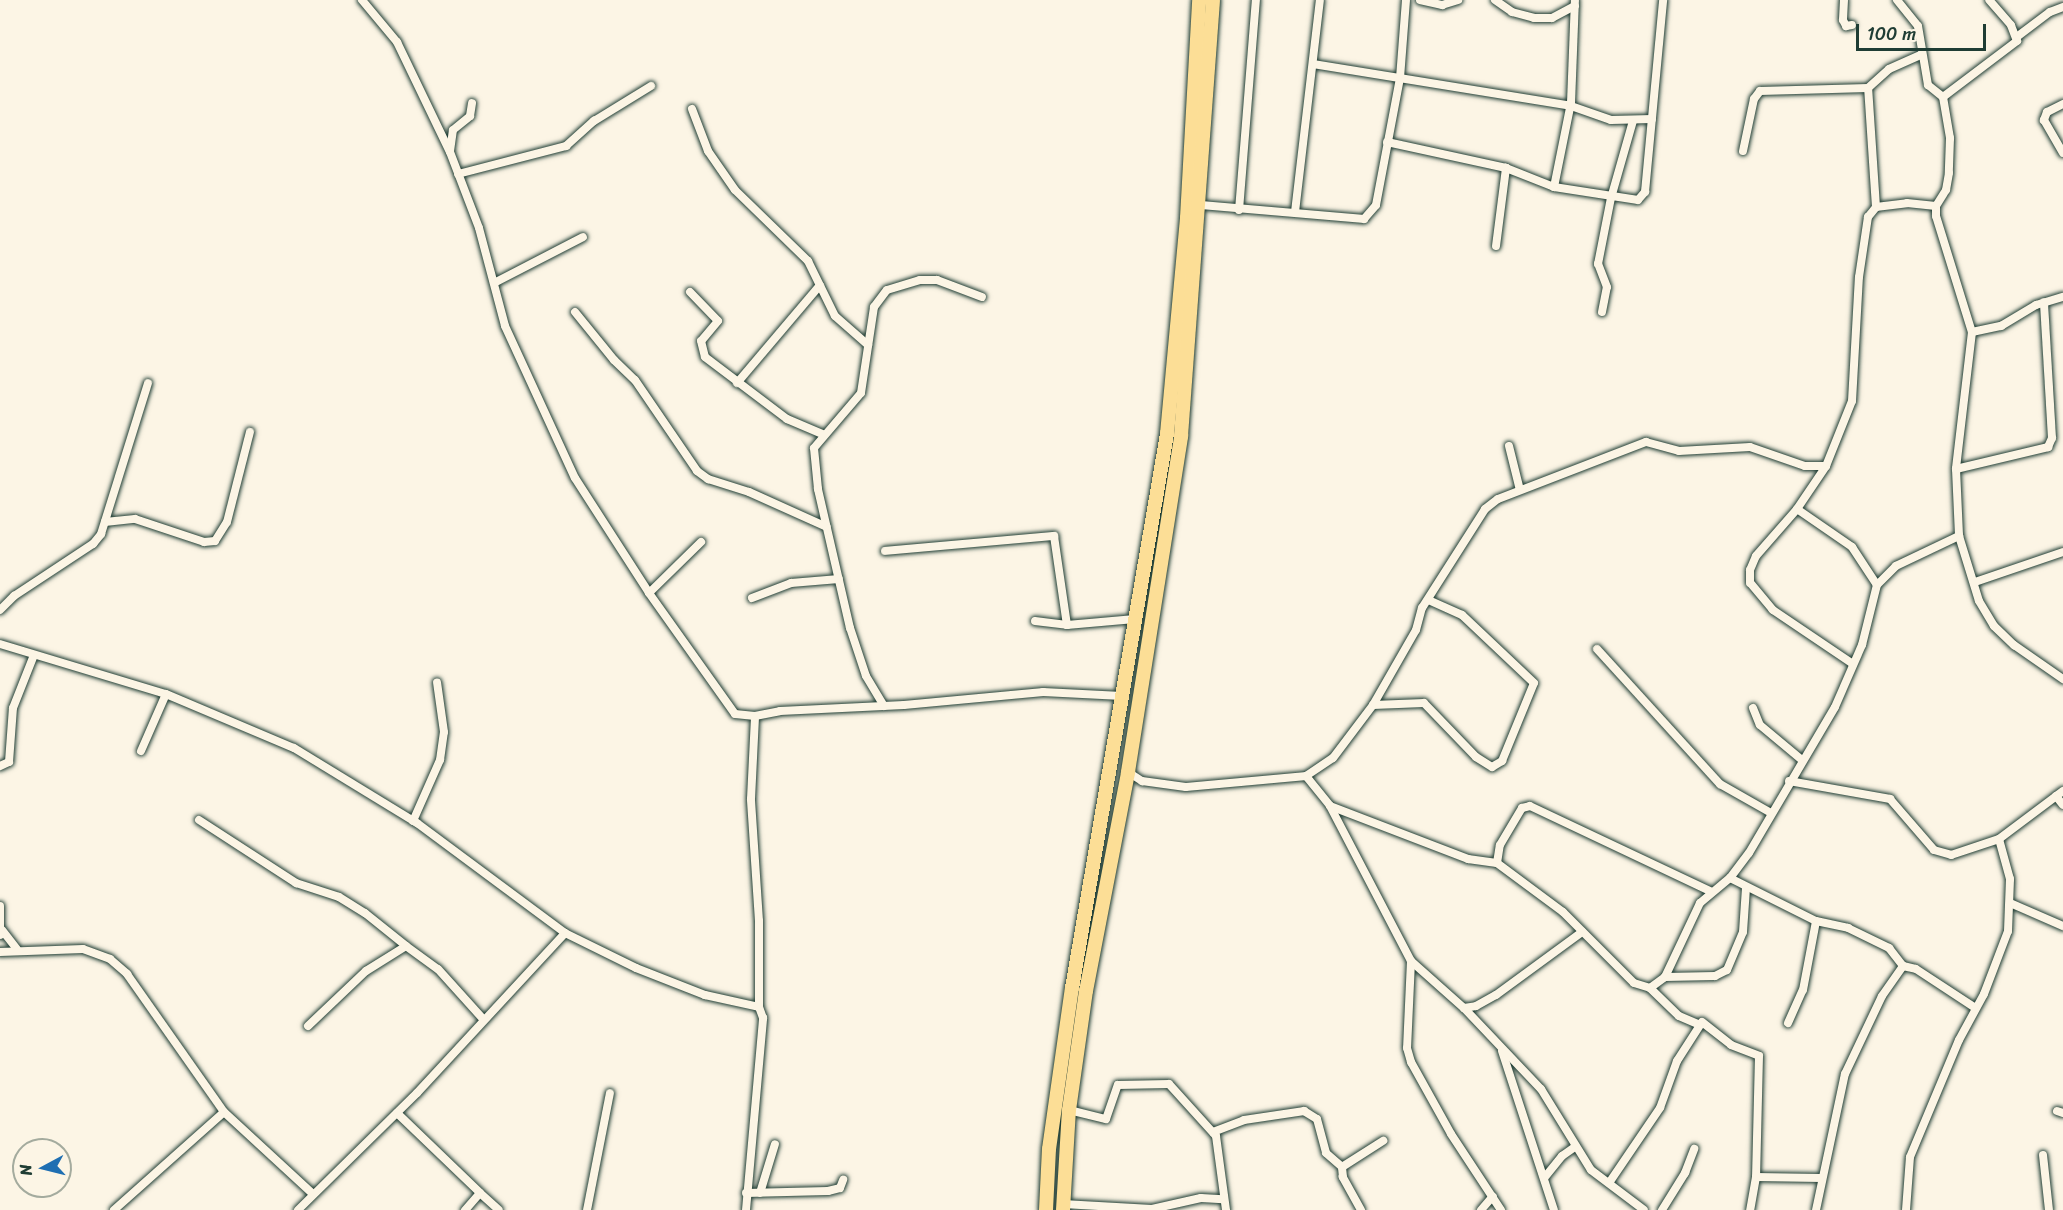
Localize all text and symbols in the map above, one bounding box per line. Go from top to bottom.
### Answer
scale bar [1859,12,1990,50]
text: 100 m [1867,18,1916,50]
north arrow [12,1138,72,1198]
text: N [11,1163,41,1177]

